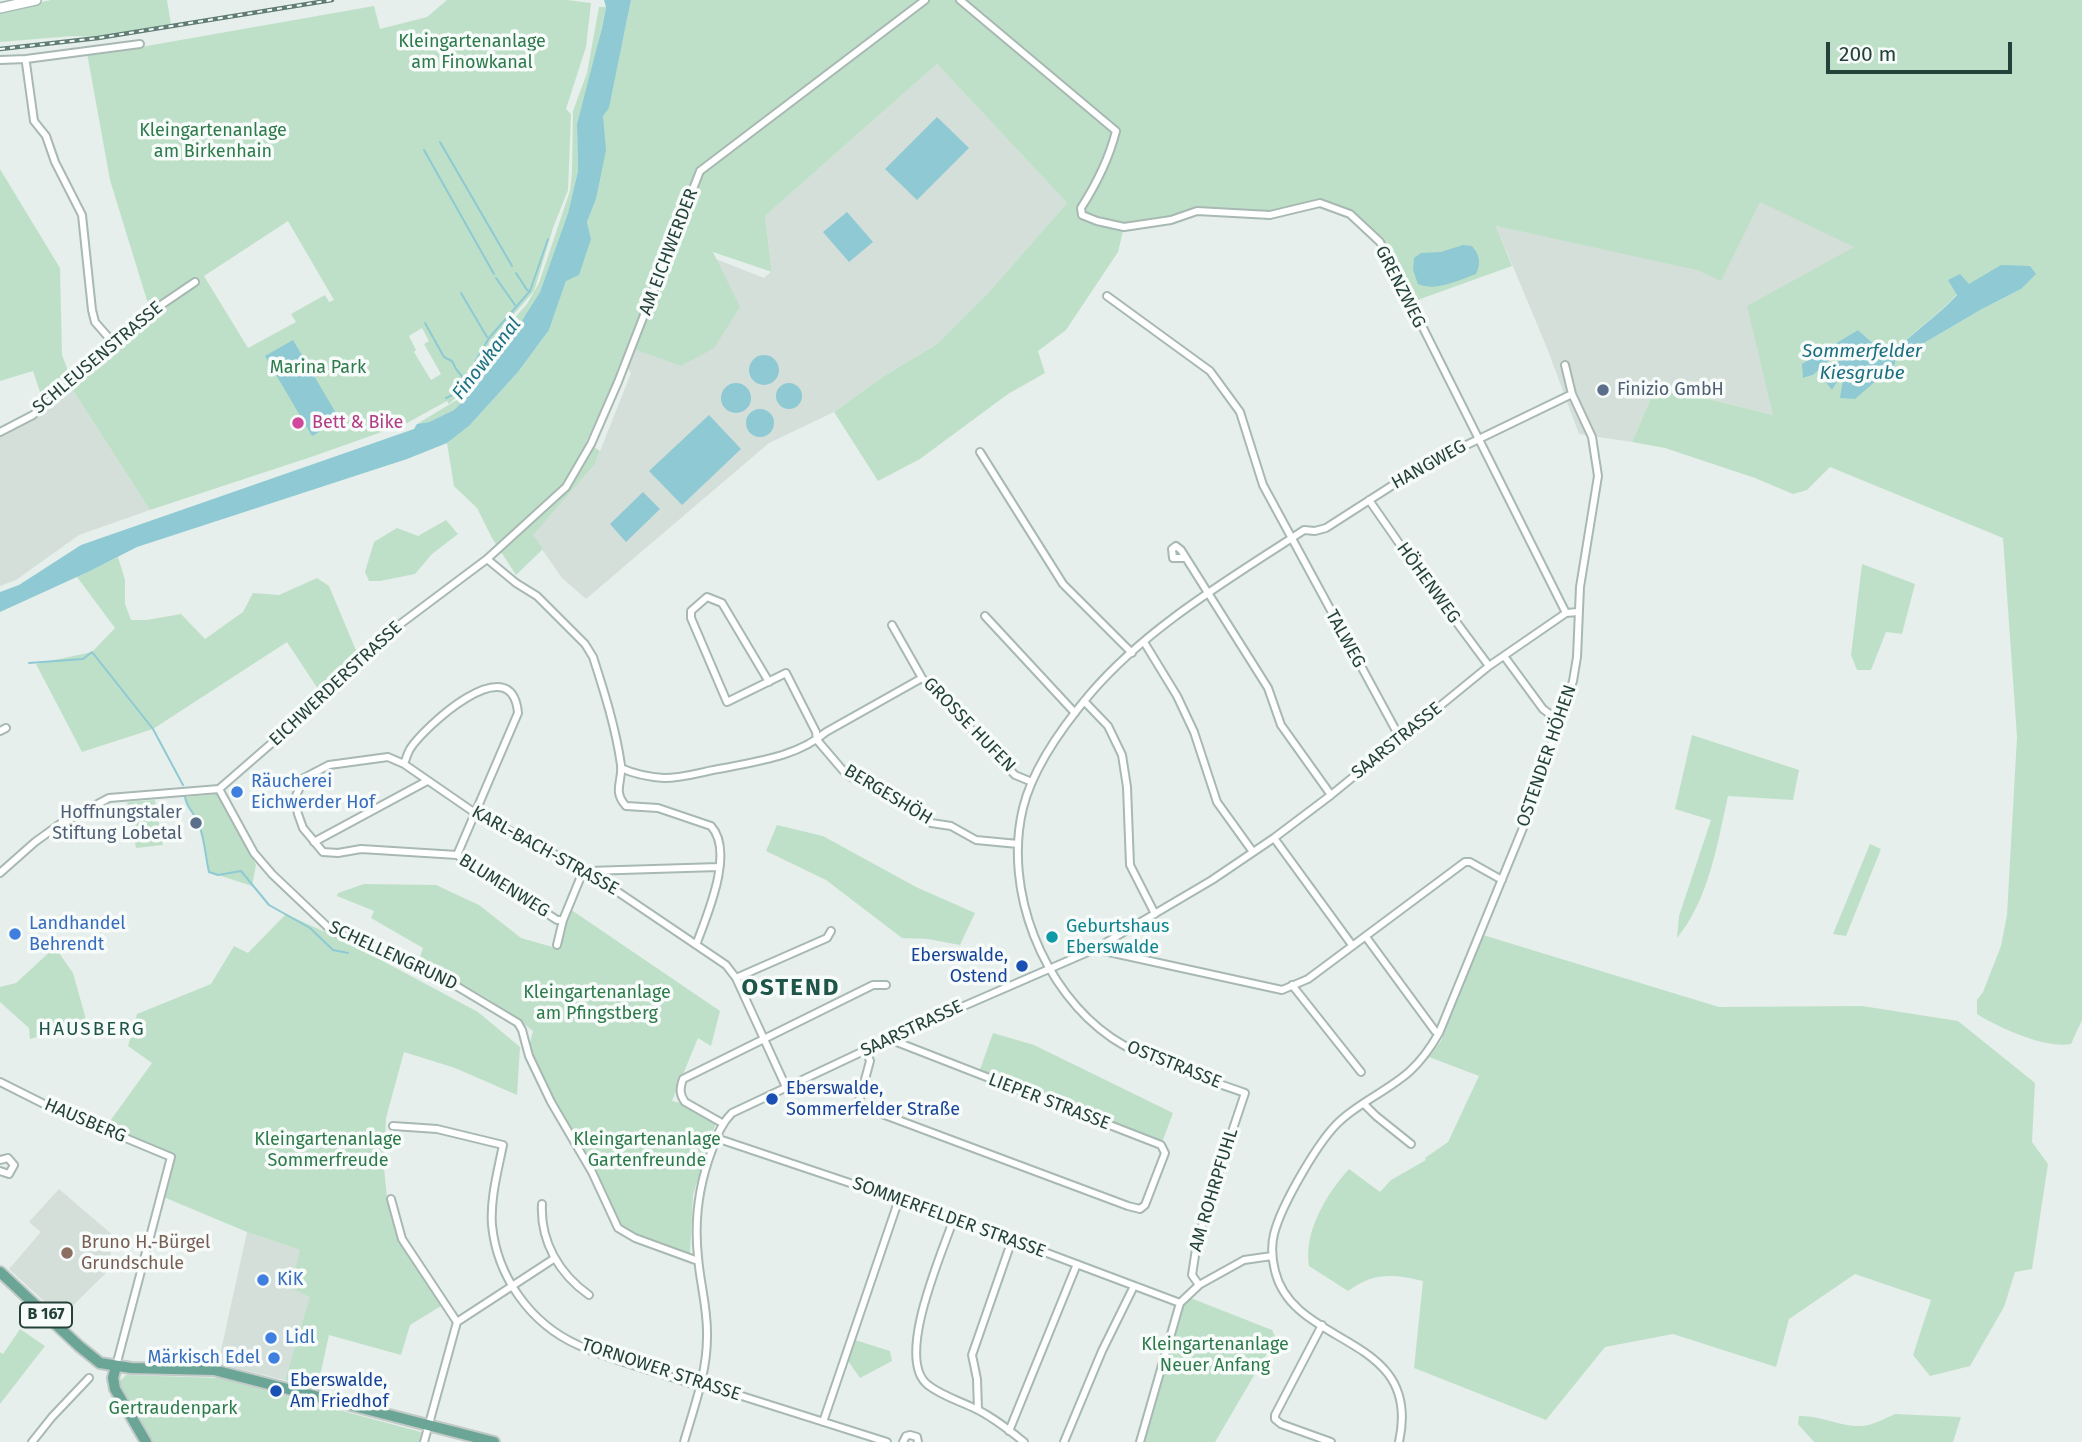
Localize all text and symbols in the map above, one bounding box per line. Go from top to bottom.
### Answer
scale bar [1830,28,2016,72]
park label: Kleingartenanlage am Finowkanal [398,31,546,74]
text: 200 m [1839,41,1896,67]
park label: Kleingartenanlage am Birkenhain [139,120,287,162]
street label: AM EICHWERDER [635,186,703,318]
street label: GRENZWEG [1370,242,1430,332]
street label: SCHLEUSENSTRASSE [29,297,167,419]
water label: Finowkanal [448,313,526,405]
water label: Sommerfelder Kiesgrube [1802,341,1922,385]
park label: Marina Park [270,357,366,379]
place label: Finizio GmbH [1617,379,1724,401]
marker: Finizio GmbH [1595,382,1611,398]
place label: Bett & Bike [312,412,403,434]
marker: Bett & Bike [290,415,306,431]
street label: HANGWEG [1388,436,1470,494]
street label: HÖHENWEG [1391,538,1465,628]
street label: TALWEG [1320,606,1370,672]
street label: EICHWERDERSTRASSE [265,617,407,751]
street label: GROSSE HUFEN [918,673,1020,777]
street label: OSTENDER HÖHEN [1513,682,1581,830]
street label: SAARSTRASSE [1347,698,1447,784]
street label: BERGESHÖH [840,760,936,830]
place label: Räucherei Eichwerder Hof [251,771,375,814]
marker: Räucherei Eichwerder Hof [229,784,245,800]
place label: Hoffnungstaler Stiftung Lobetal [52,802,182,844]
street label: KARL-BACH-STRASSE [468,802,622,900]
marker: Hoffnungstaler Stiftung Lobetal [188,815,204,831]
street label: BLUMENWEG [455,850,553,922]
place label: Landhandel Behrendt [29,913,126,956]
place label: Geburtshaus Eberswalde [1066,916,1169,958]
street label: SCHELLENGRUND [325,917,461,995]
marker: Landhandel Behrendt [7,926,23,942]
marker: Geburtshaus Eberswalde [1044,929,1060,945]
place label: Eberswalde, Ostend [911,945,1008,988]
marker: Eberswalde, Ostend [1014,958,1030,974]
district label: OSTEND [742,974,840,1002]
park label: Kleingartenanlage am Pfingstberg [523,982,671,1024]
street label: SAARSTRASSE [858,996,966,1062]
district label: HAUSBERG [39,1019,145,1041]
street label: OSTSTRASSE [1124,1036,1224,1094]
street label: LIEPER STRASSE [985,1069,1113,1135]
place label: Eberswalde, Sommerfelder Straße [786,1078,960,1120]
marker: Eberswalde, Sommerfelder Straße [764,1091,780,1107]
street label: HAUSBERG [41,1094,129,1148]
street label: AM ROHRPFUHL [1185,1126,1243,1254]
park label: Kleingartenanlage Sommerfreude [254,1129,402,1172]
park label: Kleingartenanlage Gartenfreunde [573,1129,721,1172]
street label: SOMMERFELDER STRASSE [849,1173,1049,1263]
place label: Bruno H.-Bürgel Grundschule [81,1232,210,1274]
marker: Bruno H.-Bürgel Grundschule [59,1245,75,1261]
place label: KiK [277,1269,303,1291]
marker: KiK [255,1272,271,1288]
road number: B 167 [20,1302,72,1328]
place label: Lidl [285,1327,315,1349]
marker: Lidl [263,1330,279,1346]
street label: TORNOWER STRASSE [579,1334,743,1406]
park label: Kleingartenanlage Neuer Anfang [1141,1334,1289,1376]
place label: Märkisch Edel [148,1347,260,1369]
marker: Märkisch Edel [266,1350,282,1366]
place label: Eberswalde, Am Friedhof [290,1370,388,1412]
marker: Eberswalde, Am Friedhof [268,1383,284,1399]
park label: Gertraudenpark [109,1398,237,1420]

